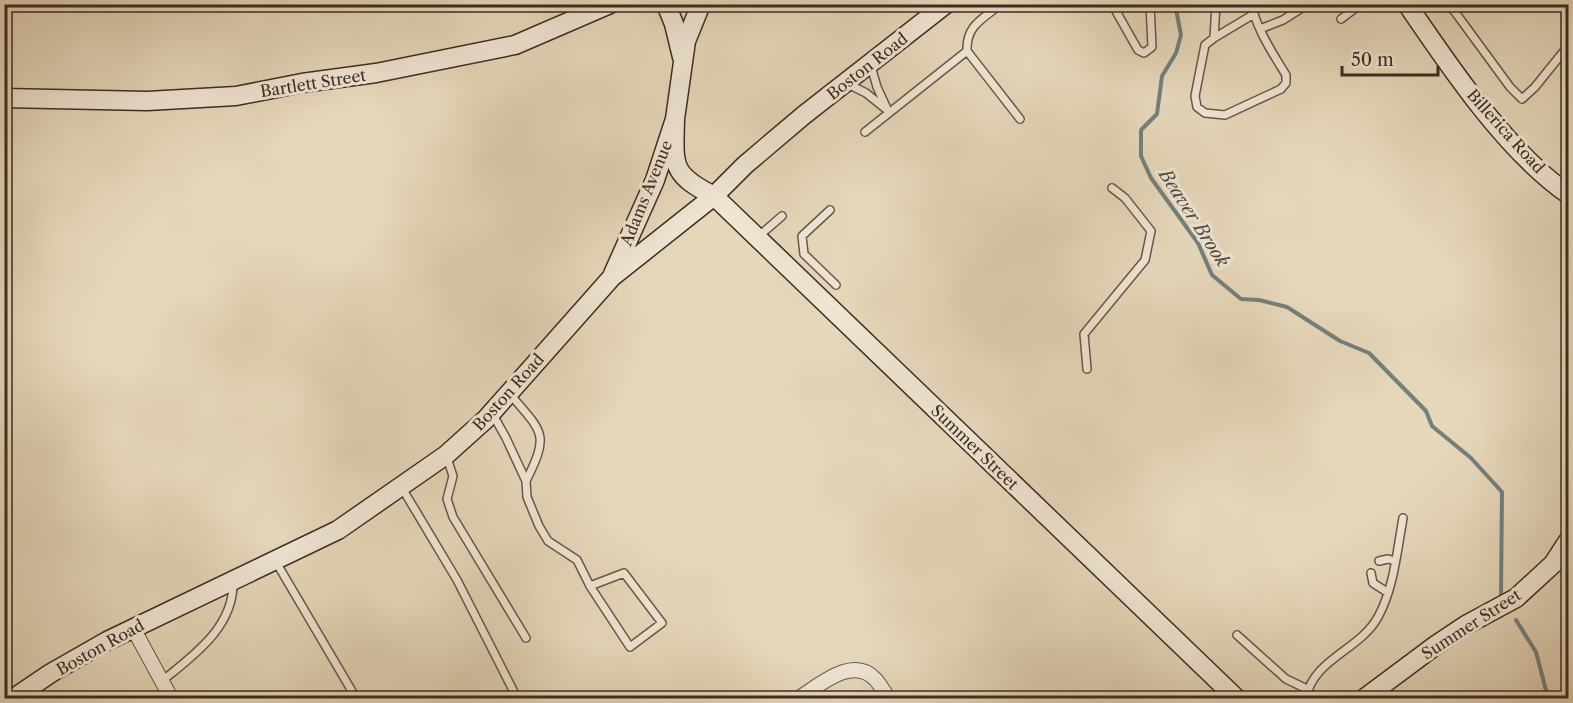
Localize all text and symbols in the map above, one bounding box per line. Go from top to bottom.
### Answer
street label: Boston Road [823,28,912,104]
scale bar [1342,39,1438,77]
text: 50 m [1351,49,1394,71]
street label: Bartlett Street [259,65,368,101]
street label: Billerica Road [1463,85,1549,177]
street label: Adams Avenue [615,137,676,250]
water label: Beaver Brook [1153,163,1234,272]
street label: Boston Road [468,349,548,435]
street label: Summer Street [927,400,1023,494]
street label: Summer Street [1418,584,1525,663]
street label: Boston Road [53,615,148,679]

